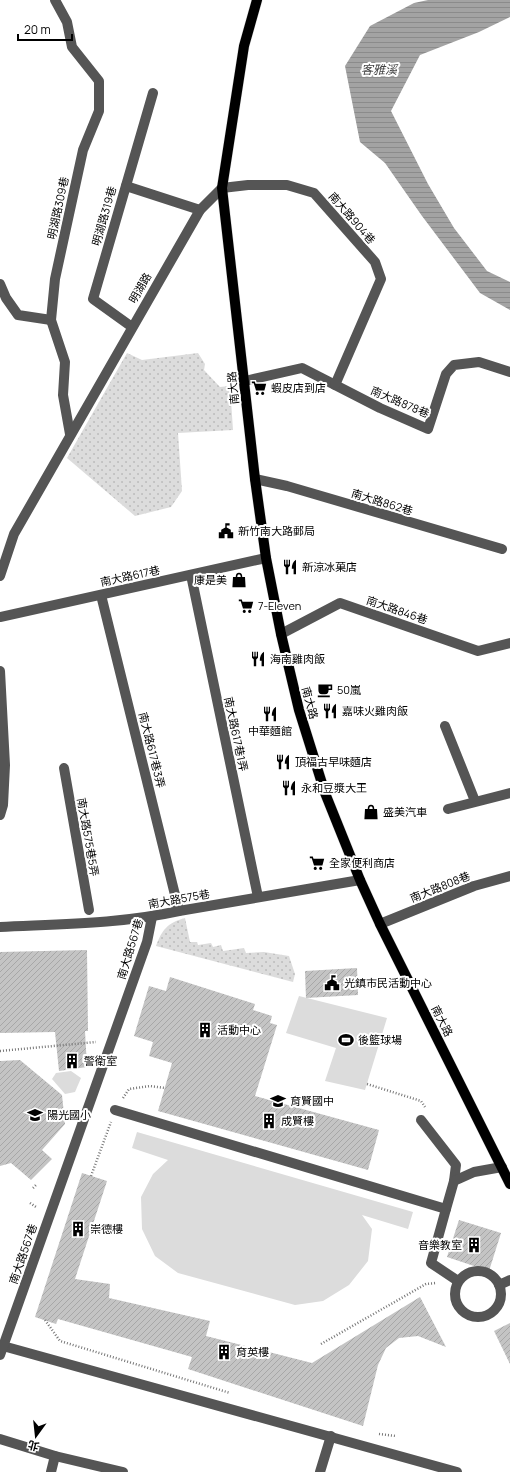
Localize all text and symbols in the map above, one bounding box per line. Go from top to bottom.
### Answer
scale bar [18,16,72,42]
text: 20 m [24,21,51,38]
water label: 客雅溪 [361,61,399,78]
street label: 明湖路309巷 [44,175,71,241]
street label: 明湖路319巷 [88,184,119,247]
street label: 南大路904巷 [326,189,379,247]
street label: 明湖路 [125,270,154,306]
street label: 南大路 [223,371,242,405]
supermarket icon: 蝦皮店到店 [250,379,268,397]
place label: 蝦皮店到店 [271,380,326,395]
street label: 南大路878巷 [369,382,432,421]
street label: 南大路862巷 [350,485,415,518]
public building icon: 新竹南大路郵局 [217,522,235,540]
place label: 新竹南大路郵局 [238,523,315,538]
restaurant icon: 新涼冰菓店 [281,558,299,576]
place label: 新涼冰菓店 [302,559,357,574]
street label: 南大路617巷 [99,562,161,589]
shop icon: 康是美 [230,571,248,589]
place label: 康是美 [194,572,227,587]
street label: 南大路846巷 [365,592,430,627]
supermarket icon: 7-Eleven [237,597,255,615]
place label: 7-Eleven [258,598,301,613]
restaurant icon: 海南雞肉飯 [249,650,267,668]
place label: 海南雞肉飯 [270,651,325,666]
cafe icon: 50嵐 [316,681,334,699]
place label: 50嵐 [337,682,361,697]
street label: 南大路 [299,685,322,721]
street label: 南大路617巷1弄 [221,695,252,773]
restaurant icon: 嘉味火雞肉飯 [321,702,339,720]
place label: 嘉味火雞肉飯 [342,703,408,718]
restaurant icon: 中華麵館 [261,705,279,723]
street label: 南大路617巷3弄 [136,710,169,789]
place label: 中華麵館 [248,723,292,738]
restaurant icon: 頂福古早味麵店 [274,753,292,771]
place label: 頂福古早味麵店 [295,754,372,769]
restaurant icon: 永和豆漿大王 [280,779,298,797]
place label: 永和豆漿大王 [301,780,367,795]
street label: 南大路575巷5弄 [74,796,103,877]
shop icon: 盛美汽車 [362,803,380,821]
place label: 盛美汽車 [383,804,427,819]
supermarket icon: 全家便利商店 [308,854,326,872]
place label: 全家便利商店 [329,855,395,870]
street label: 南大路808巷 [408,868,472,905]
street label: 南大路575巷 [147,886,211,911]
street label: 南大路567巷 [113,917,146,981]
public building icon: 光鎮市民活動中心 [323,974,341,992]
place label: 光鎮市民活動中心 [344,975,432,990]
street label: 南大路 [428,1003,457,1039]
building icon: 活動中心 [196,1021,214,1039]
place label: 活動中心 [217,1022,261,1037]
sports icon: 後籃球場 [337,1031,355,1049]
place label: 後籃球場 [358,1032,402,1047]
building icon: 警衛室 [63,1052,81,1070]
place label: 警衛室 [84,1053,117,1068]
school or university icon: 育賢國中 [269,1092,287,1110]
place label: 育賢國中 [290,1093,334,1108]
school or university icon: 陽光國小 [26,1106,44,1124]
place label: 陽光國小 [47,1107,91,1122]
building icon: 成賢樓 [260,1112,278,1130]
place label: 成賢樓 [281,1113,314,1128]
building icon: 崇德樓 [69,1220,87,1238]
place label: 崇德樓 [90,1221,123,1236]
street label: 南大路567巷 [5,1222,40,1286]
building icon: 音樂教室 [465,1236,483,1254]
place label: 音樂教室 [418,1237,462,1252]
building icon: 育英樓 [215,1343,233,1361]
place label: 育英樓 [236,1344,269,1359]
north arrow [16,1416,56,1456]
text: 北 [26,1437,41,1455]

